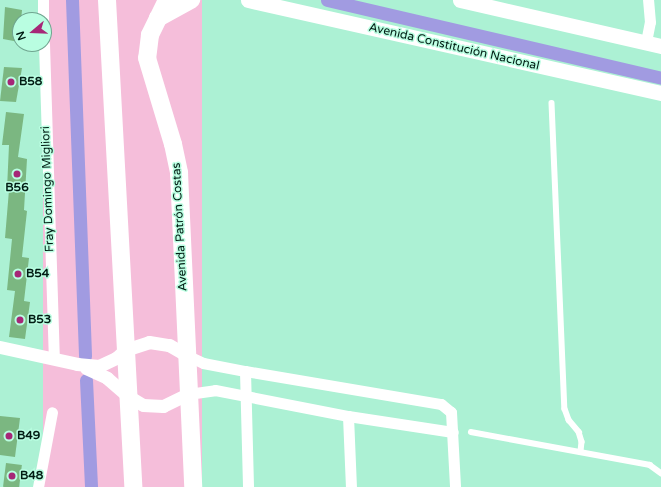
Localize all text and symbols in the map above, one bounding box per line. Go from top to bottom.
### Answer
north arrow [12,12,52,52]
street label: Avenida Constitución Nacional [367,20,541,74]
text: N [14,29,29,42]
place label: B58 [19,75,42,89]
marker: B58 [6,77,16,87]
street label: Fray Domingo Migliori [39,126,57,252]
street label: Avenida Patrón Costas [169,162,191,292]
marker: B56 [12,169,22,179]
place label: B56 [5,181,29,195]
place label: B54 [26,267,49,281]
marker: B54 [13,269,23,279]
place label: B53 [28,313,51,327]
marker: B53 [15,315,25,325]
place label: B49 [17,429,40,443]
marker: B49 [4,431,14,441]
place label: B48 [20,469,43,483]
marker: B48 [7,471,17,481]

